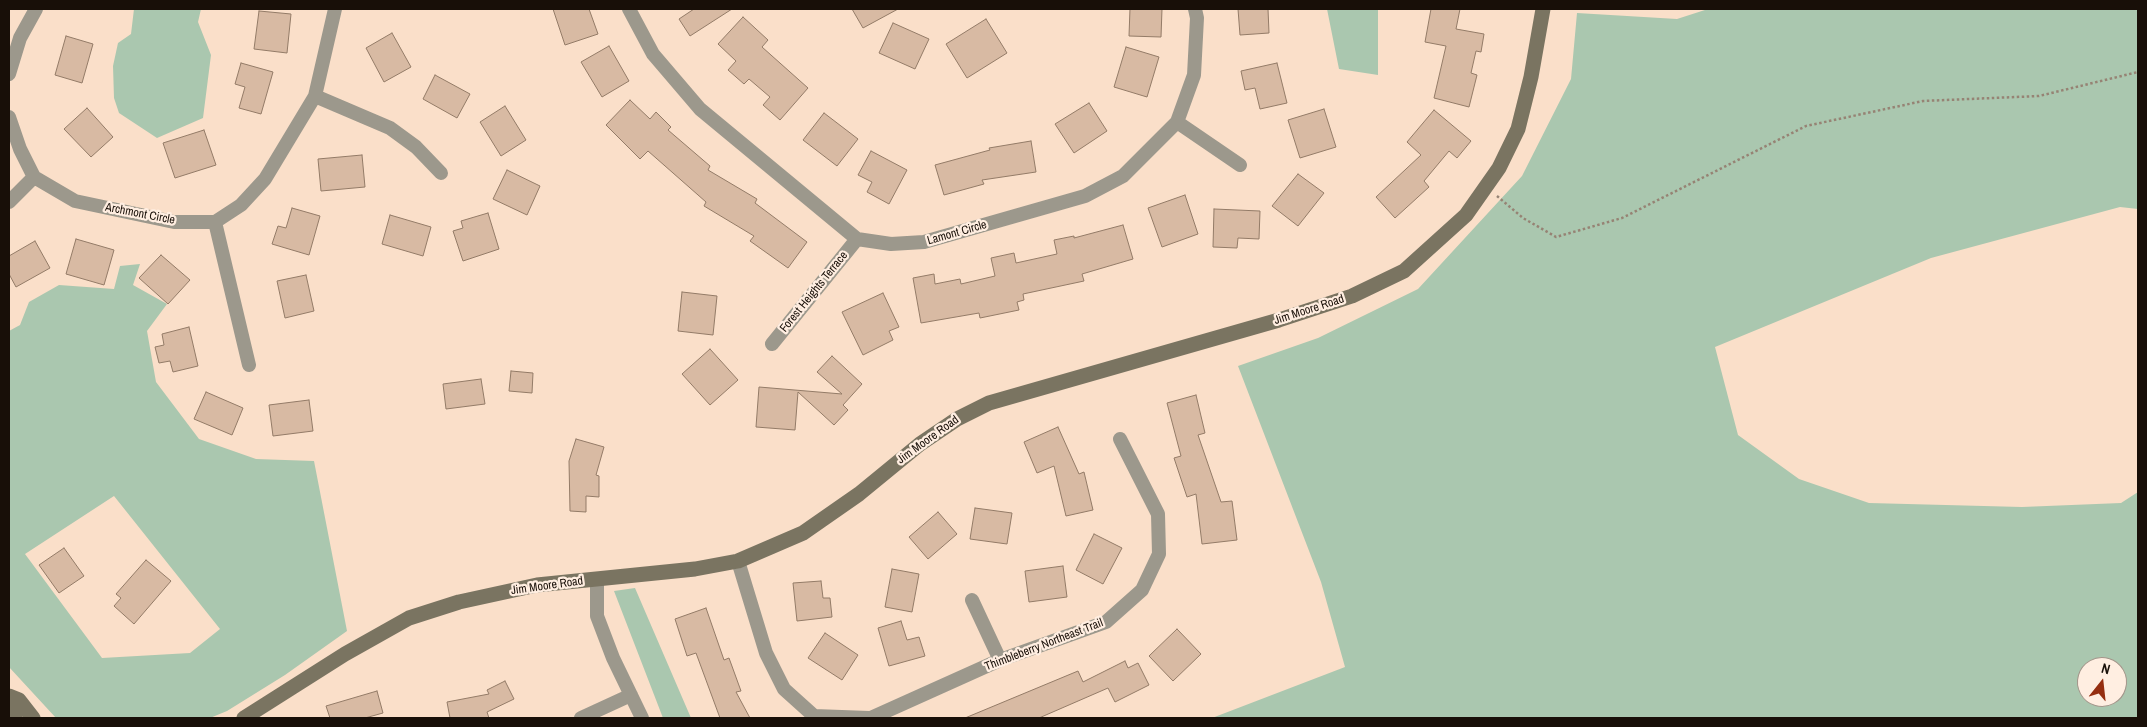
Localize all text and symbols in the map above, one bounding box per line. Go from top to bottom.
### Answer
street label: Archmont Circle [104,200,176,228]
street label: Lamont Circle [926,218,988,248]
street label: Forest Heights Terrace [777,249,851,335]
street label: Jim Moore Road [1272,292,1346,328]
street label: Jim Moore Road [894,413,962,467]
street label: Jim Moore Road [510,574,584,598]
street label: Thimbleberry Northeast Trail [983,616,1105,674]
north arrow [2077,657,2127,707]
text: N [2099,659,2112,678]

